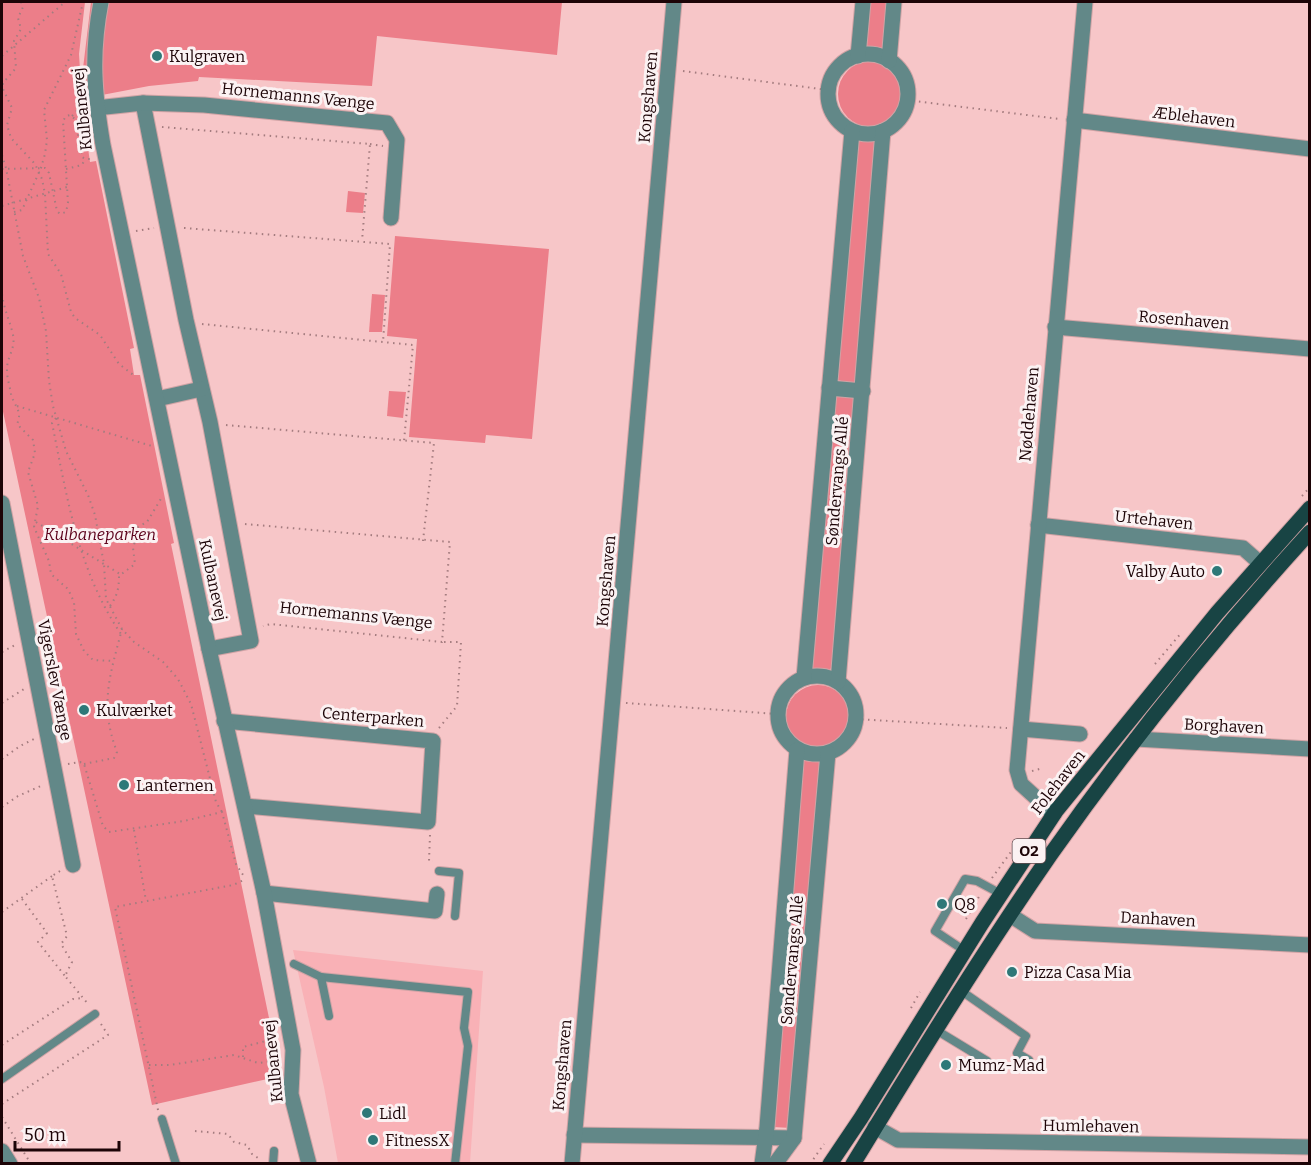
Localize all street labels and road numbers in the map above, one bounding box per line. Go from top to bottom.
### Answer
street label: Kongshaven [635,50,661,144]
street label: Kulbanevej [68,67,96,151]
street label: Hornemanns Vænge [221,79,375,113]
street label: Æblehaven [1152,103,1236,131]
street label: Rosenhaven [1138,307,1230,333]
street label: Nøddehaven [1015,366,1043,462]
street label: Søndervangs Allé [822,415,852,547]
street label: Urtehaven [1114,506,1194,534]
street label: Kongshaven [593,534,619,628]
street label: Kulbanevej [195,537,231,623]
street label: Hornemanns Vænge [279,598,433,632]
street label: Vigerslev Vænge [34,618,76,742]
street label: Centerparken [321,703,425,731]
street label: Borghaven [1183,714,1265,738]
street label: Folehaven [1027,746,1089,818]
road number: O2 [1012,839,1046,863]
street label: Søndervangs Allé [777,894,807,1026]
street label: Danhaven [1120,908,1196,930]
street label: Kongshaven [549,1018,575,1112]
street label: Kulbanevej [259,1019,287,1103]
street label: Humlehaven [1043,1116,1139,1136]

